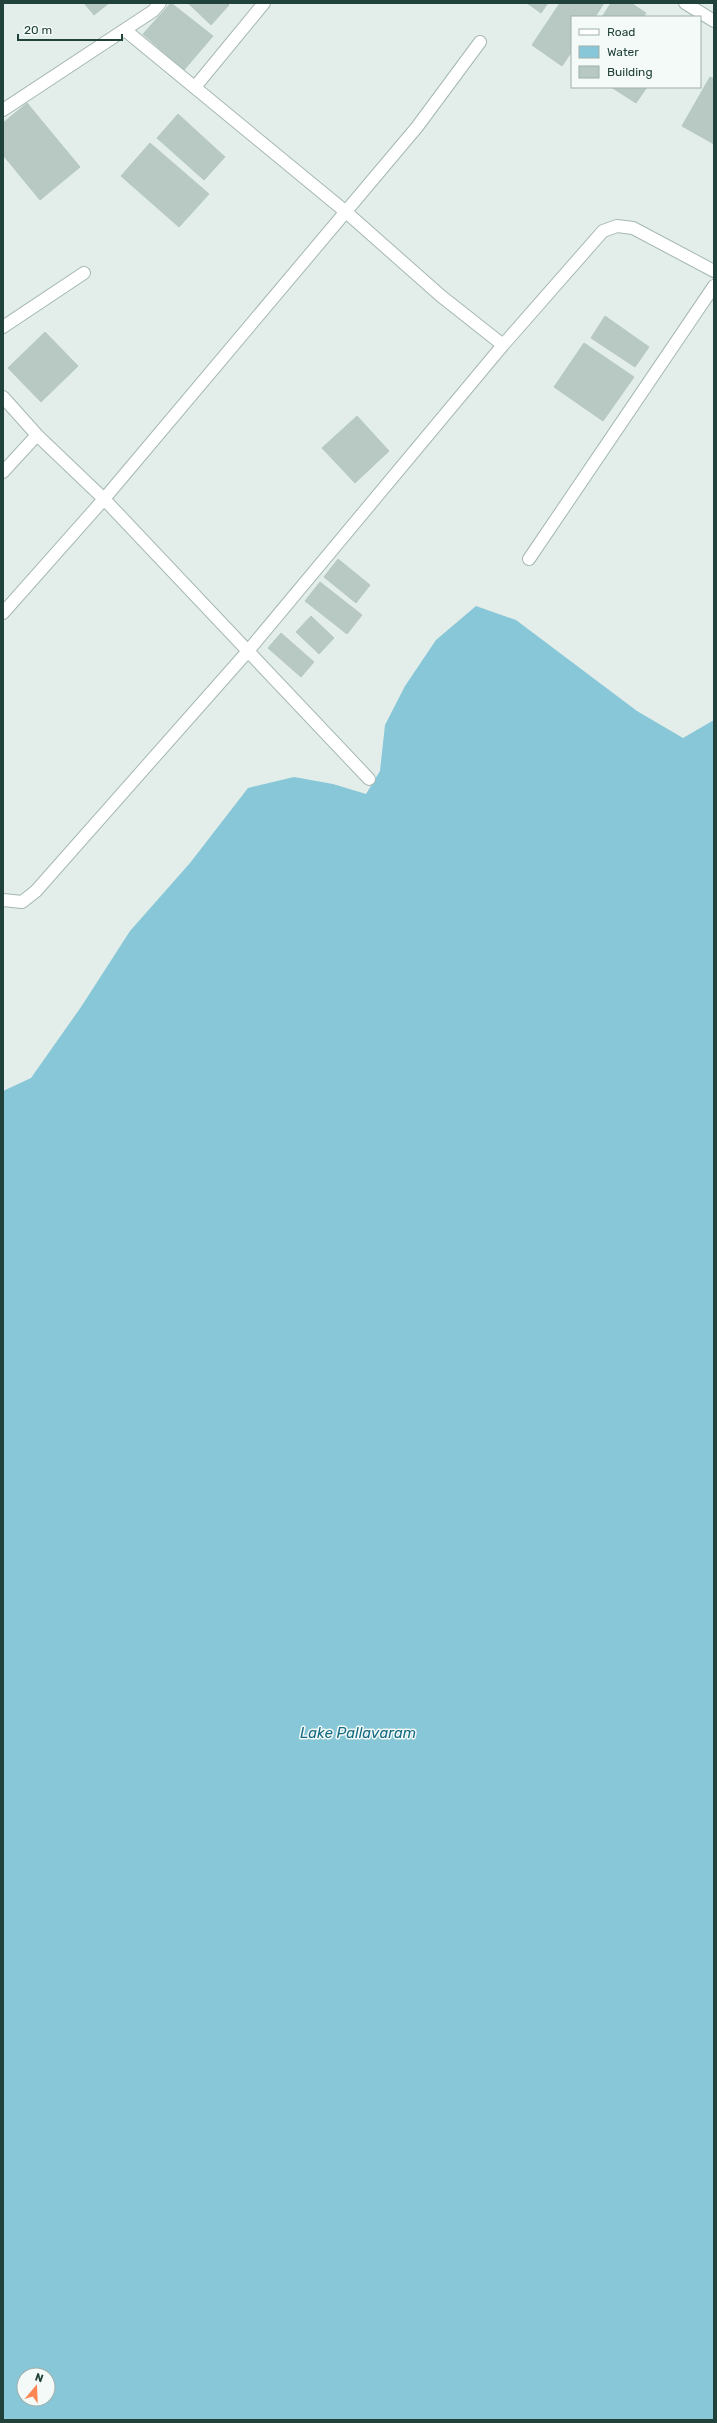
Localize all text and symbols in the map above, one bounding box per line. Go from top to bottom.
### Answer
scale bar [18,16,122,42]
legend [571,16,701,88]
text: 20 m [24,23,52,37]
text: Road [607,25,635,39]
text: Water [607,45,639,59]
text: Building [607,65,653,79]
water label: Lake Pallavaram [300,1724,416,1742]
north arrow [16,2367,56,2407]
text: N [33,2371,45,2385]

